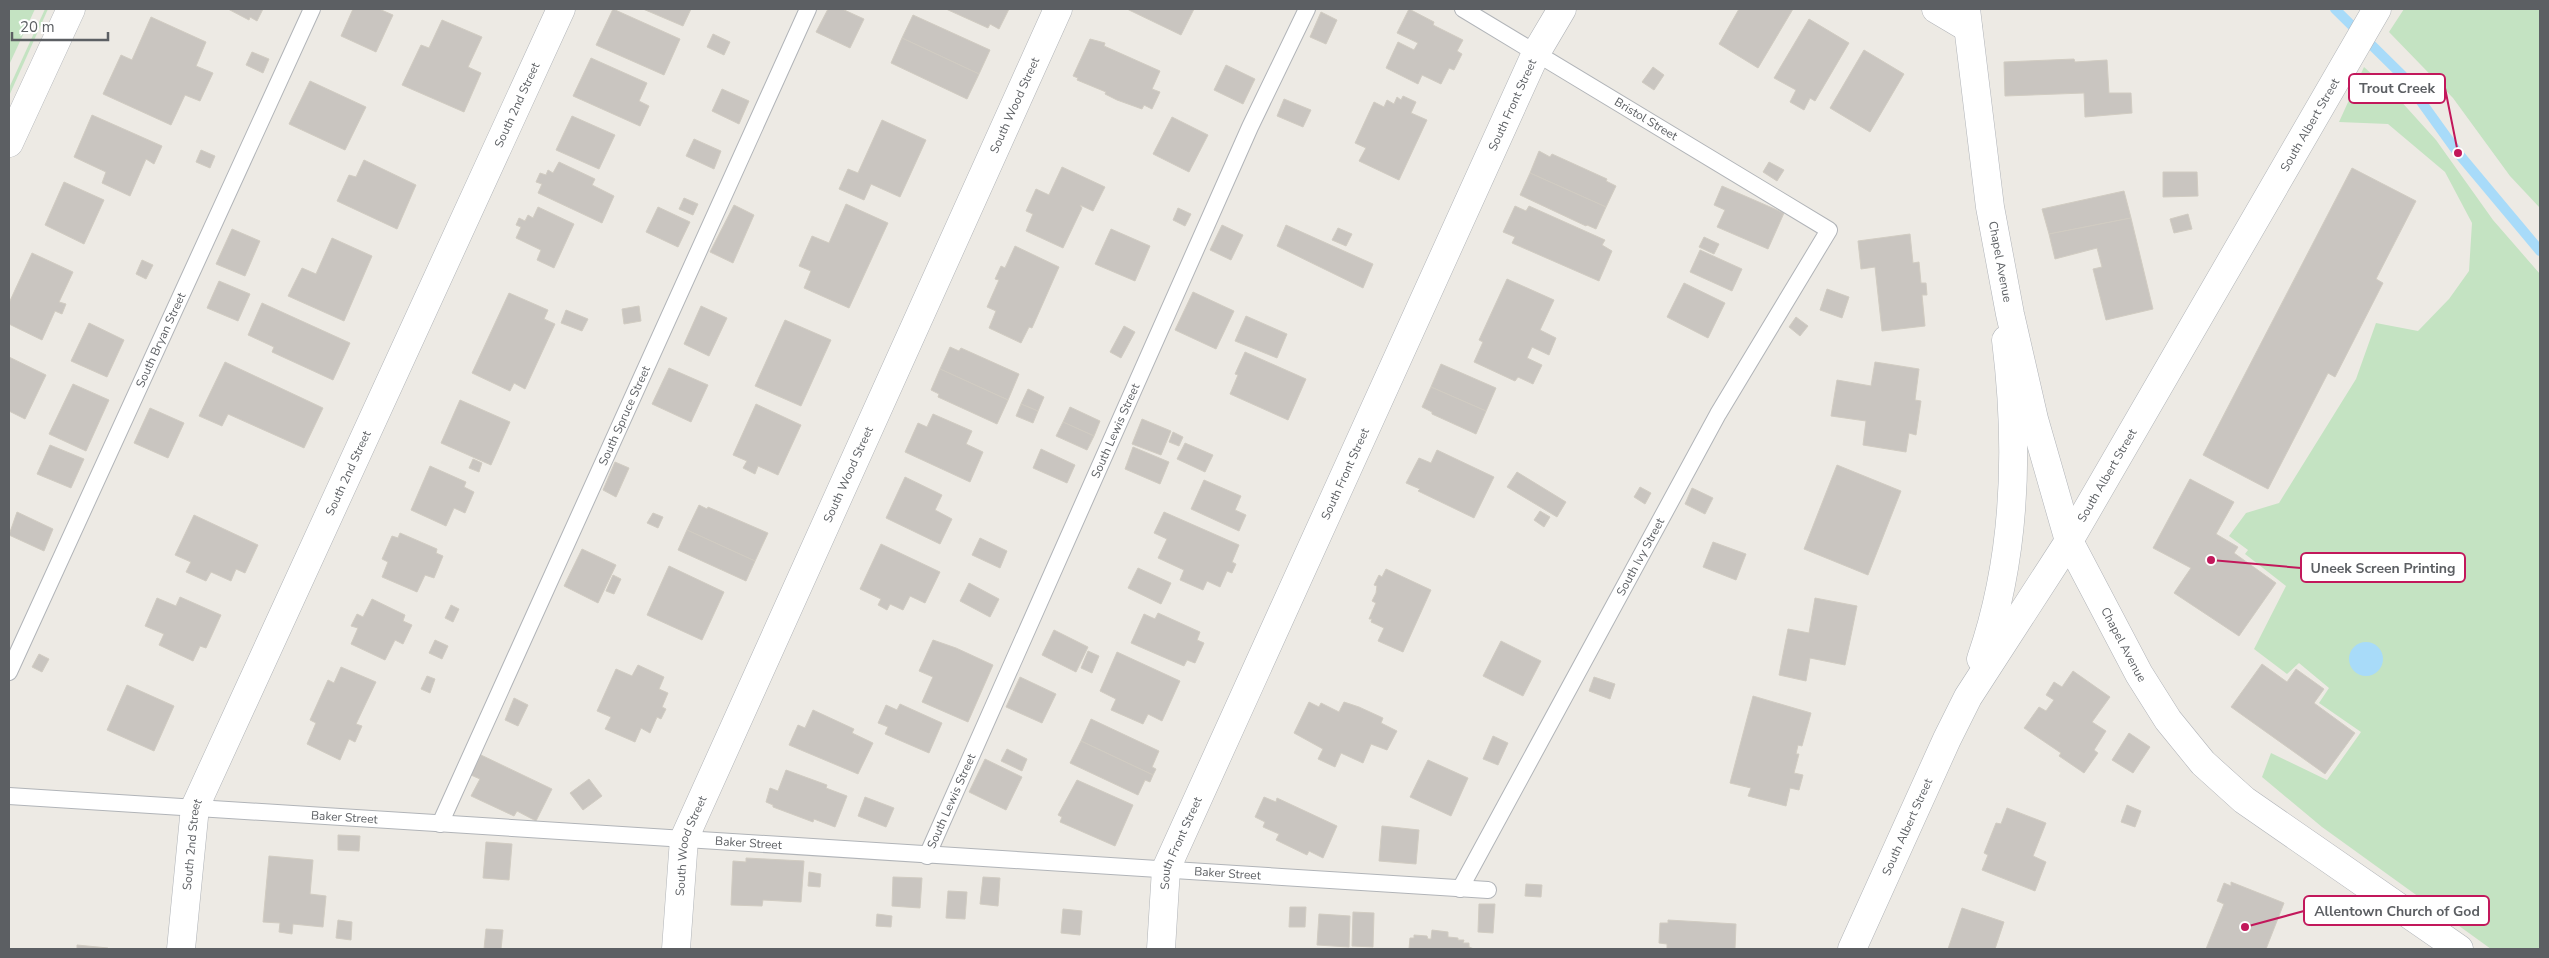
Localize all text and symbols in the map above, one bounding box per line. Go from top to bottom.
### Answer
scale bar [12,10,109,42]
text: 20 m [20,17,55,37]
street label: South Wood Street [986,54,1044,156]
street label: South Front Street [1485,56,1541,154]
street label: South 2nd Street [491,59,544,150]
callout: Trout Creek [2349,74,2445,103]
street label: South Albert Street [2277,75,2344,175]
text: Trout Creek [2359,79,2435,98]
street label: Bristol Street [1611,94,1681,145]
street label: Chapel Avenue [1985,220,2016,303]
street label: South Bryan Street [132,289,190,390]
street label: South Spruce Street [595,362,654,468]
street label: South Lewis Street [1087,380,1144,481]
street label: South Wood Street [820,423,877,525]
street label: South Front Street [1317,425,1373,522]
street label: South Albert Street [2074,425,2141,525]
street label: South 2nd Street [322,427,375,518]
street label: South Ivy Street [1613,514,1668,599]
callout: Uneek Screen Printing [2301,553,2465,582]
text: Uneek Screen Printing [2311,559,2455,578]
street label: Chapel Avenue [2097,604,2150,685]
street label: South Lewis Street [923,750,980,851]
street label: South Albert Street [1878,775,1937,878]
street label: South Wood Street [672,793,711,897]
street label: South Front Street [1157,794,1206,890]
street label: South 2nd Street [179,795,206,891]
street label: Baker Street [310,807,379,827]
street label: Baker Street [715,833,783,853]
street label: Baker Street [1194,863,1262,884]
callout: Allentown Church of God [2304,896,2489,925]
text: Allentown Church of God [2314,902,2480,921]

